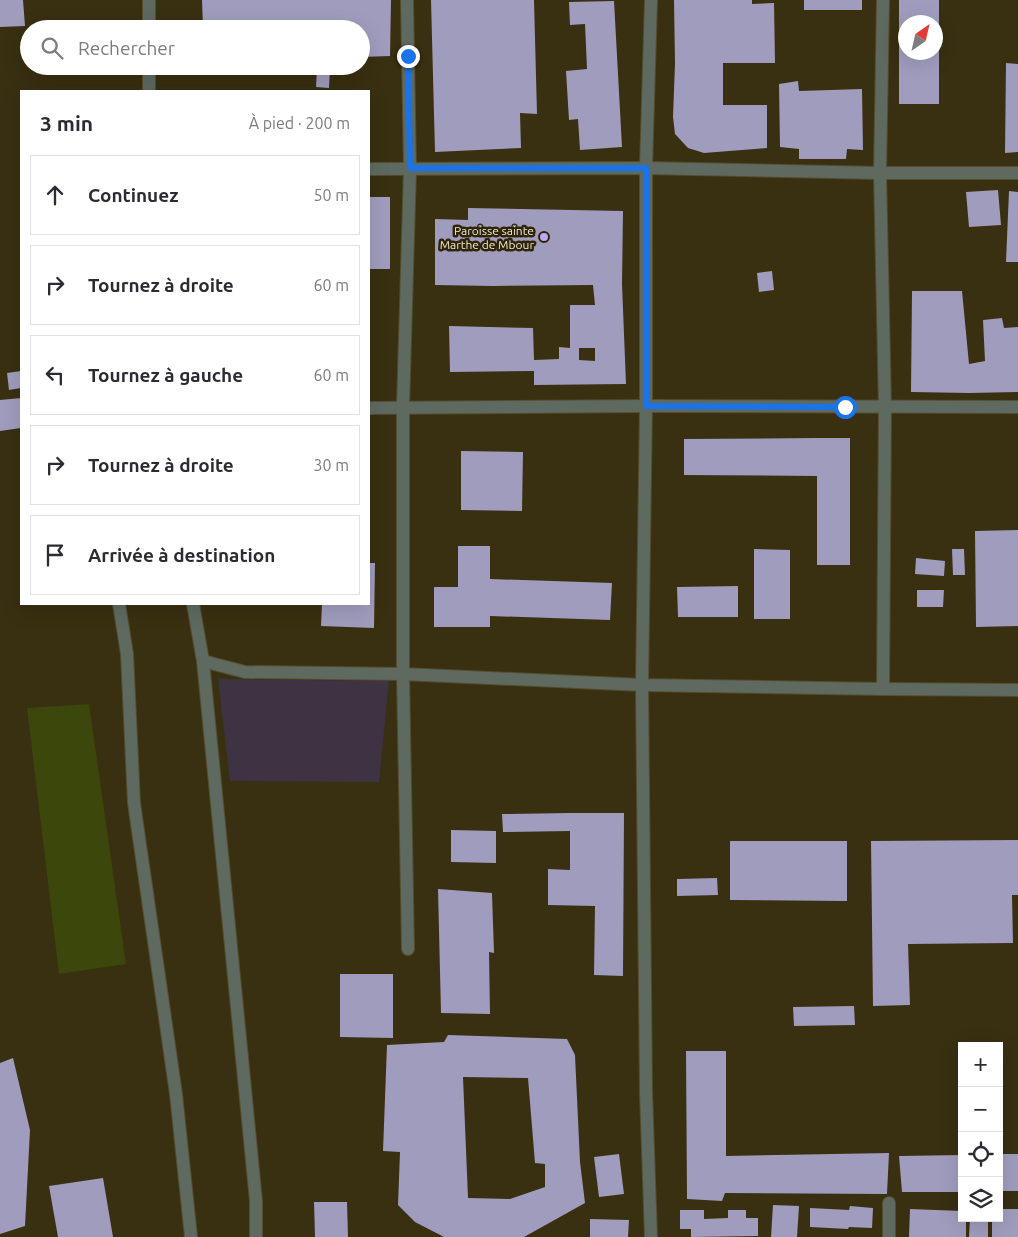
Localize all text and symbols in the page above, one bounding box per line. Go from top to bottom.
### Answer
north arrow [898,15,943,60]
search box [20,20,370,75]
icon: search [38,34,66,62]
text: Rechercher [78,37,175,59]
route end [397,45,420,68]
text: 3 min [40,111,93,135]
text: À pied · 200 m [249,114,350,132]
icon: ahead [41,181,69,209]
text: Continuez [88,184,178,206]
text: 50 m [313,186,349,204]
place label: Paroisse sainte Marthe de Mbour [440,224,534,251]
marker: Paroisse sainte Marthe de Mbour [538,231,550,243]
icon: right [41,271,69,299]
text: Tournez à droite [88,274,234,296]
text: 60 m [313,276,349,294]
icon: left [41,361,69,389]
text: Tournez à gauche [88,364,243,386]
text: 60 m [313,366,349,384]
route start [834,396,857,419]
icon: right [41,451,69,479]
text: Tournez à droite [88,454,234,476]
text: 30 m [313,456,349,474]
icon: arrive [41,541,69,569]
text: Arrivée à destination [88,544,275,566]
map controls [958,1042,1003,1222]
button: + [958,1042,1003,1087]
button: − [958,1087,1003,1132]
button: locate [958,1132,1003,1177]
button: layers [958,1177,1003,1222]

